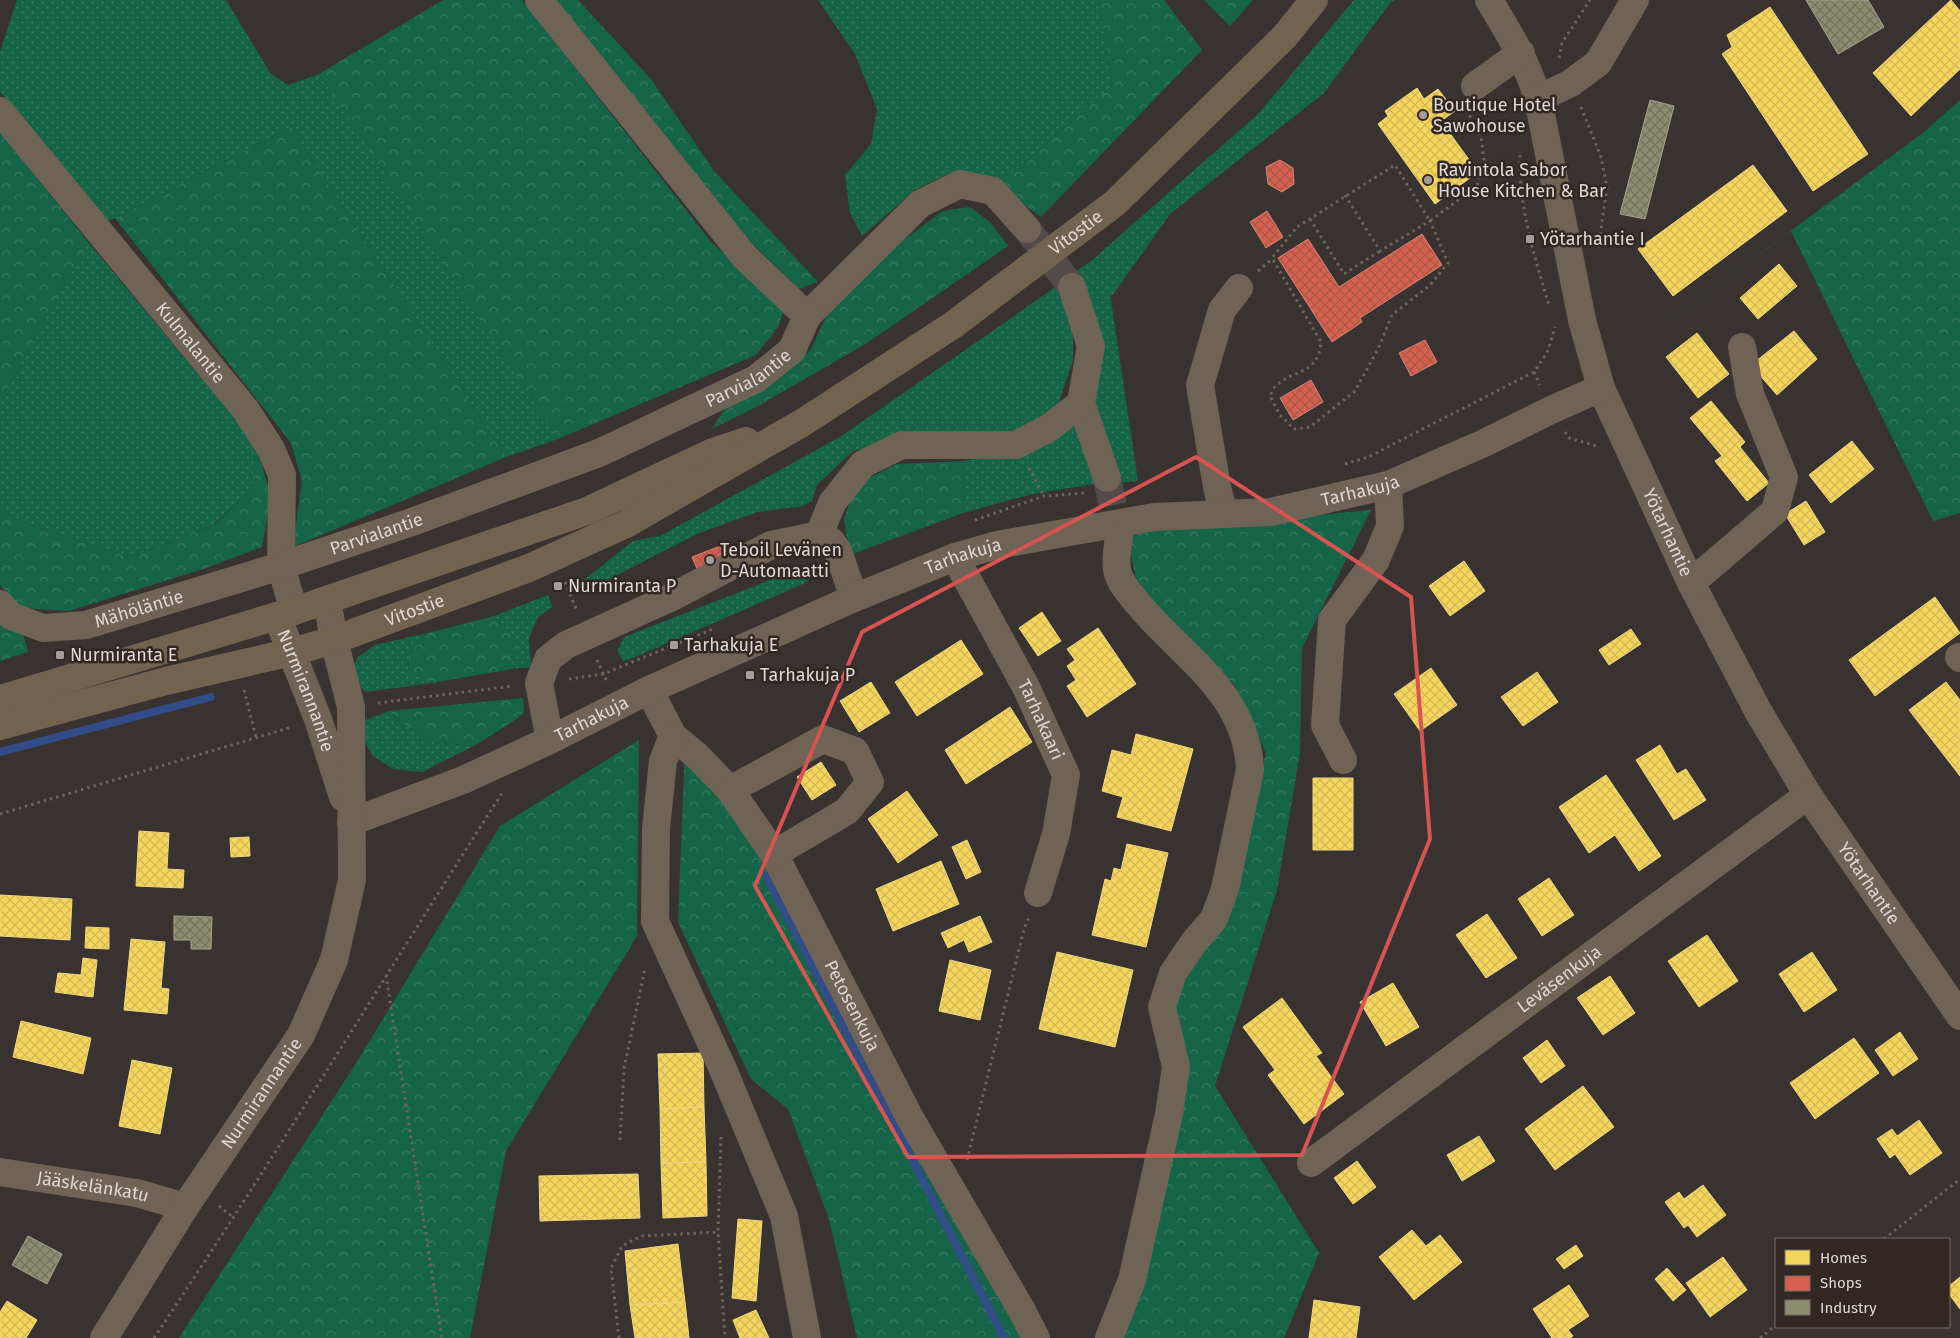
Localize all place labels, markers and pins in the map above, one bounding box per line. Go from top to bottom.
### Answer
place label: Boutique Hotel Sawohouse [1433,94,1556,137]
marker: Boutique Hotel Sawohouse [1417,109,1429,121]
place label: Ravintola Sabor House Kitchen & Bar [1438,159,1606,202]
marker: Ravintola Sabor House Kitchen & Bar [1422,174,1434,186]
place label: Yötarhantie I [1540,228,1645,250]
marker: Yötarhantie I [1524,233,1536,245]
place label: Teboil Levänen D-Automaatti [720,539,842,582]
marker: Teboil Levänen D-Automaatti [704,554,716,566]
place label: Nurmiranta P [568,575,676,597]
marker: Nurmiranta P [552,580,564,592]
place label: Tarhakuja E [684,634,778,656]
marker: Tarhakuja E [668,639,680,651]
place label: Nurmiranta E [70,644,177,666]
marker: Nurmiranta E [54,649,66,661]
place label: Tarhakuja P [760,664,855,686]
marker: Tarhakuja P [744,669,756,681]

